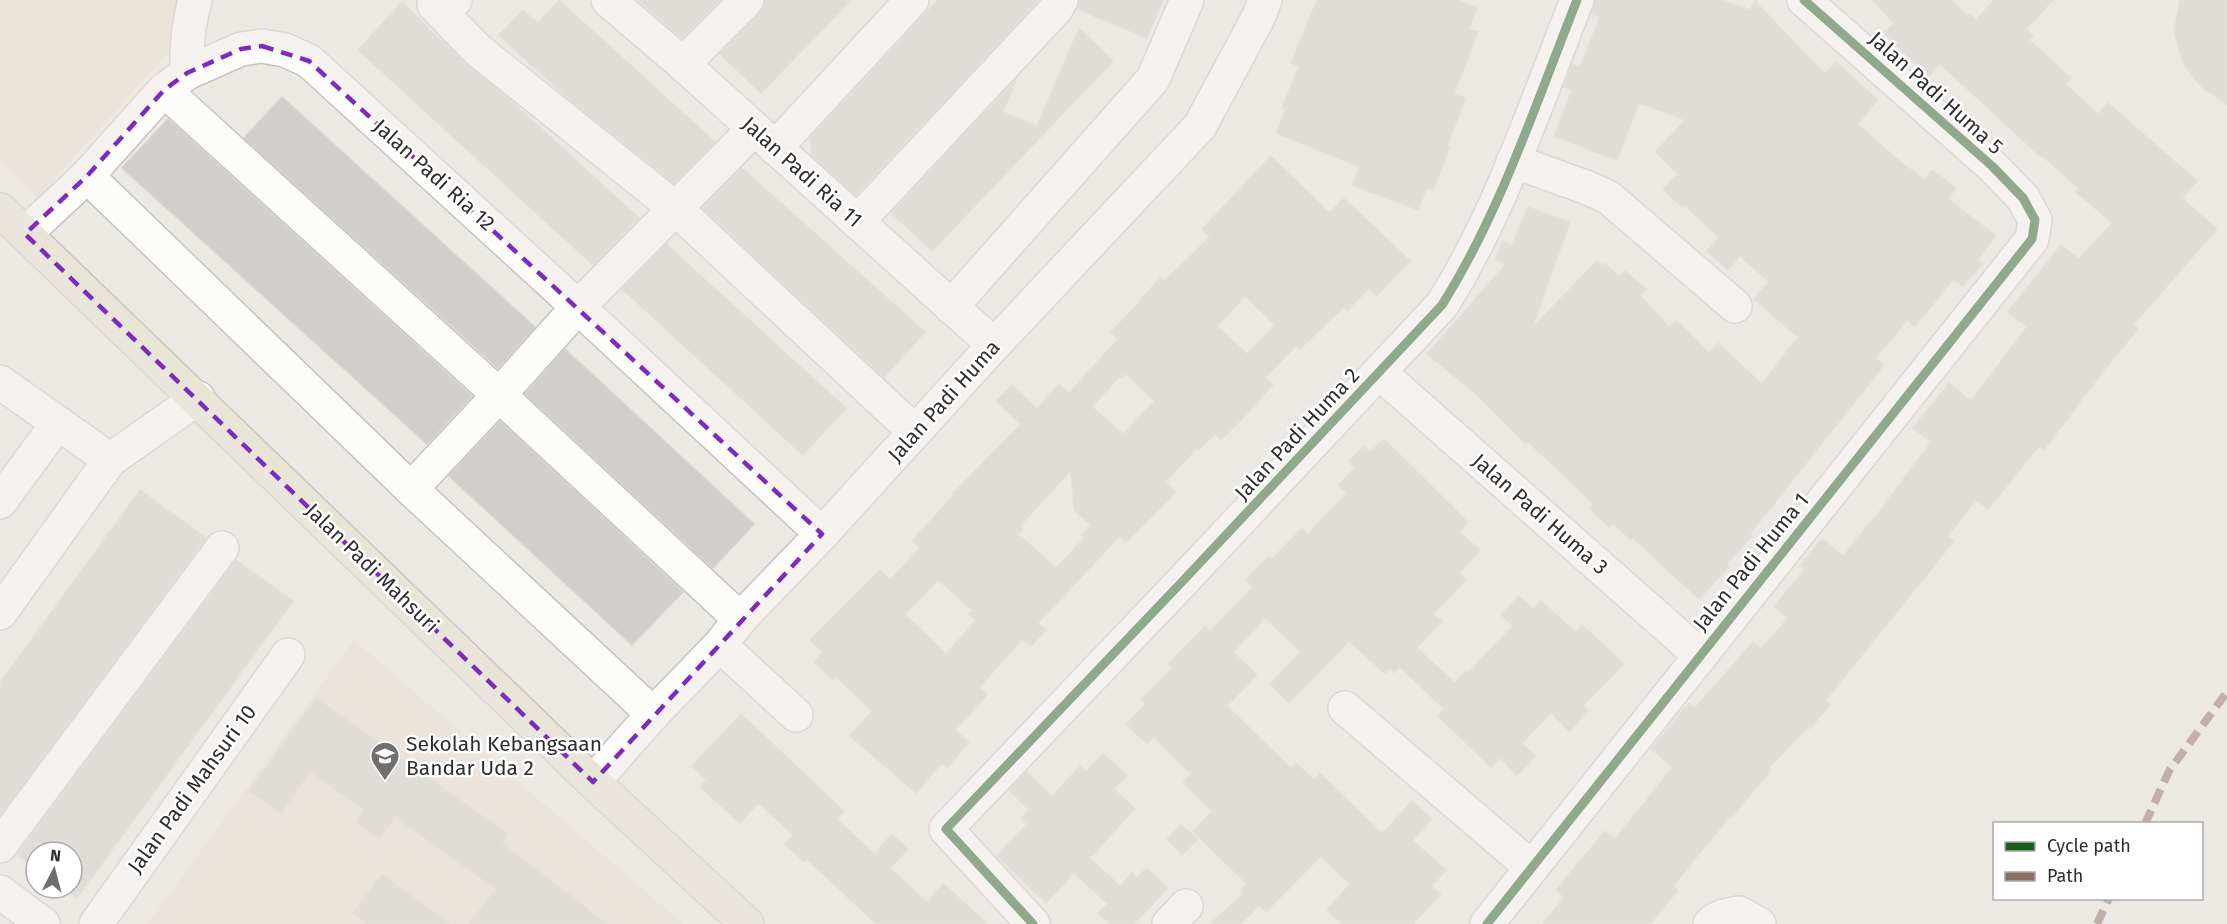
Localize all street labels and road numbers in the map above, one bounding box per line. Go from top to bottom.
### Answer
street label: Jalan Padi Huma 5 [1864,26,2008,160]
street label: Jalan Padi Ria 11 [736,111,868,233]
street label: Jalan Padi Ria 12 [368,114,500,236]
street label: Jalan Padi Huma [882,335,1006,467]
street label: Jalan Padi Huma 2 [1229,362,1365,506]
street label: Jalan Padi Huma 3 [1467,448,1613,580]
street label: Jalan Padi Huma 1 [1687,488,1815,636]
street label: Jalan Padi Mahsuri [300,498,444,638]
street label: Jalan Padi Mahsuri 10 [122,700,262,878]

